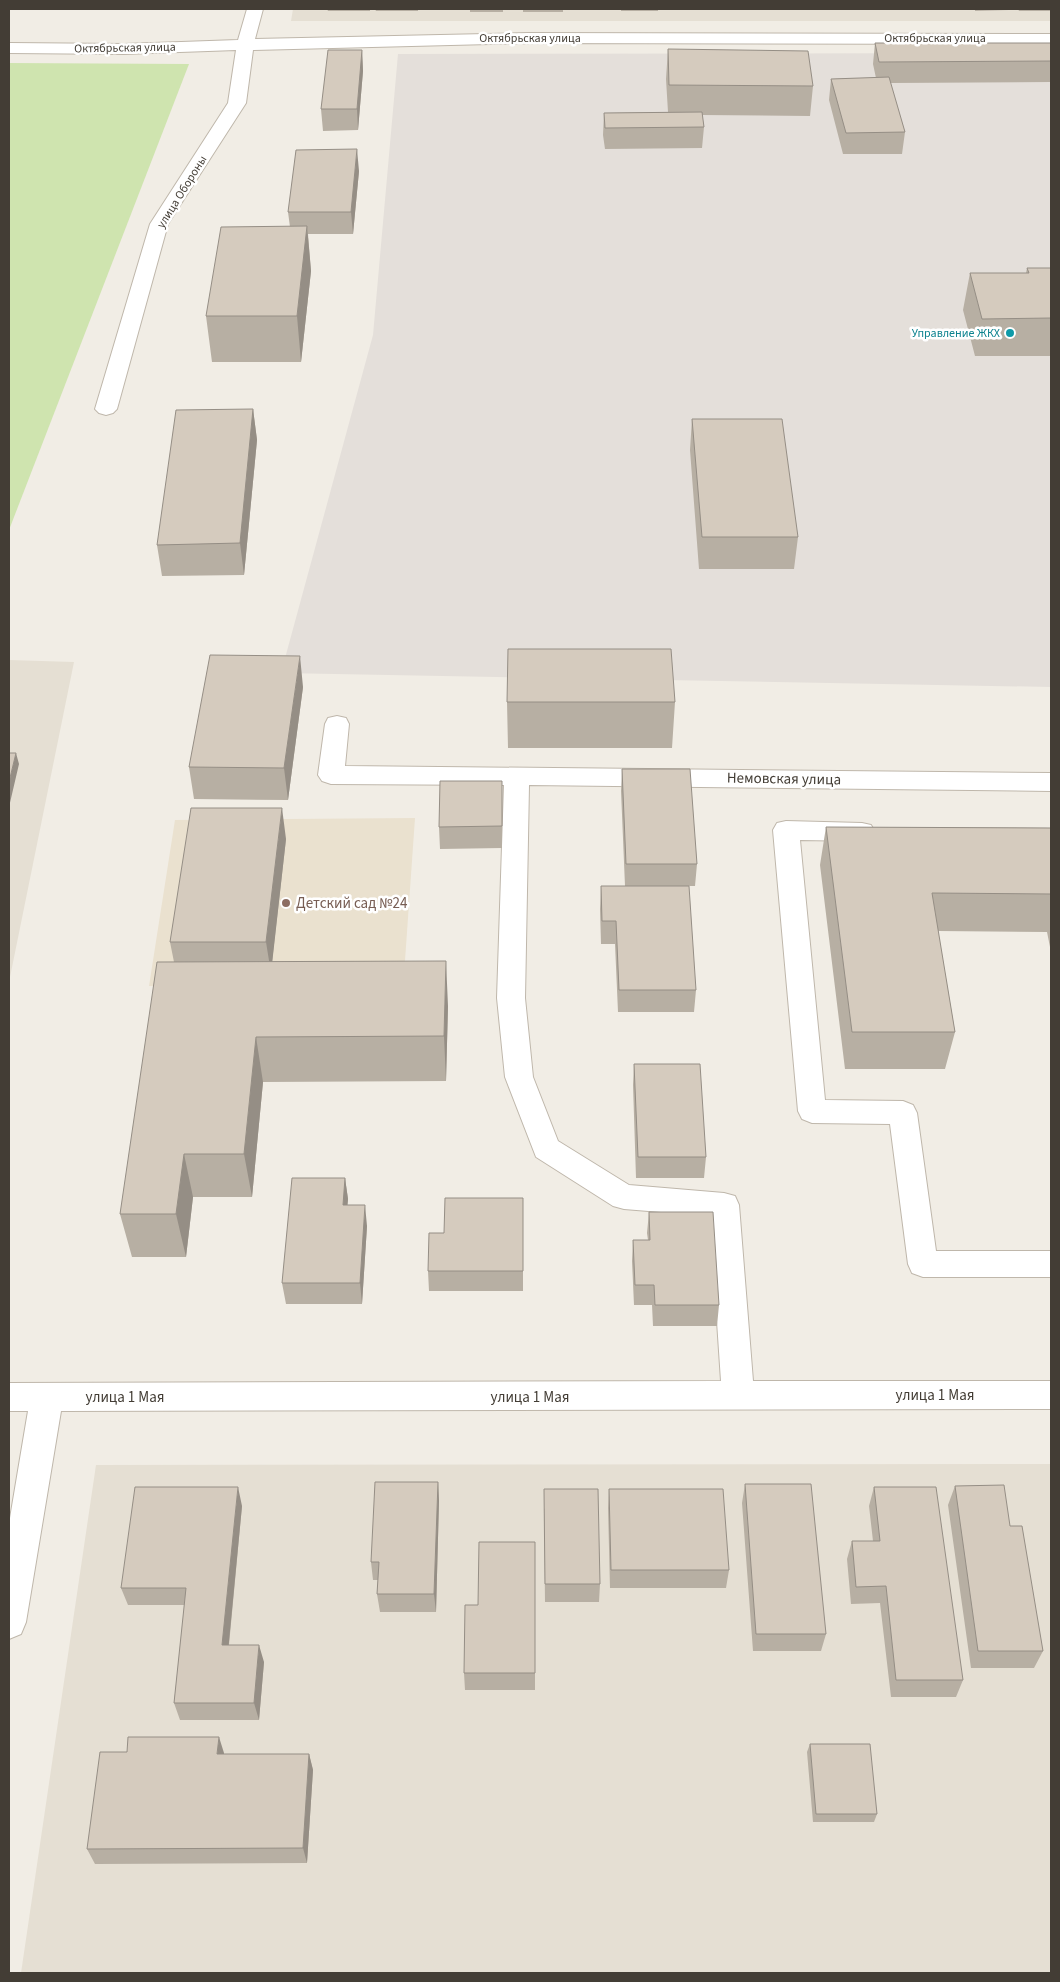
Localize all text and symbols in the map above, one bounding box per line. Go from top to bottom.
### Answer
street label: Октябрьская улица [479,30,581,47]
street label: Октябрьская улица [884,30,986,47]
street label: Октябрьская улица [74,39,176,57]
street label: улица Обороны [153,152,211,232]
place label: Управление ЖКХ [912,325,1000,342]
marker: Управление ЖКХ [1004,327,1016,339]
street label: Немовская улица [727,768,841,790]
place label: Детский сад №24 [296,893,408,914]
marker: Детский сад №24 [280,897,292,909]
street label: улица 1 Мая [896,1385,974,1406]
street label: улица 1 Мая [86,1387,164,1408]
street label: улица 1 Мая [491,1387,569,1408]

